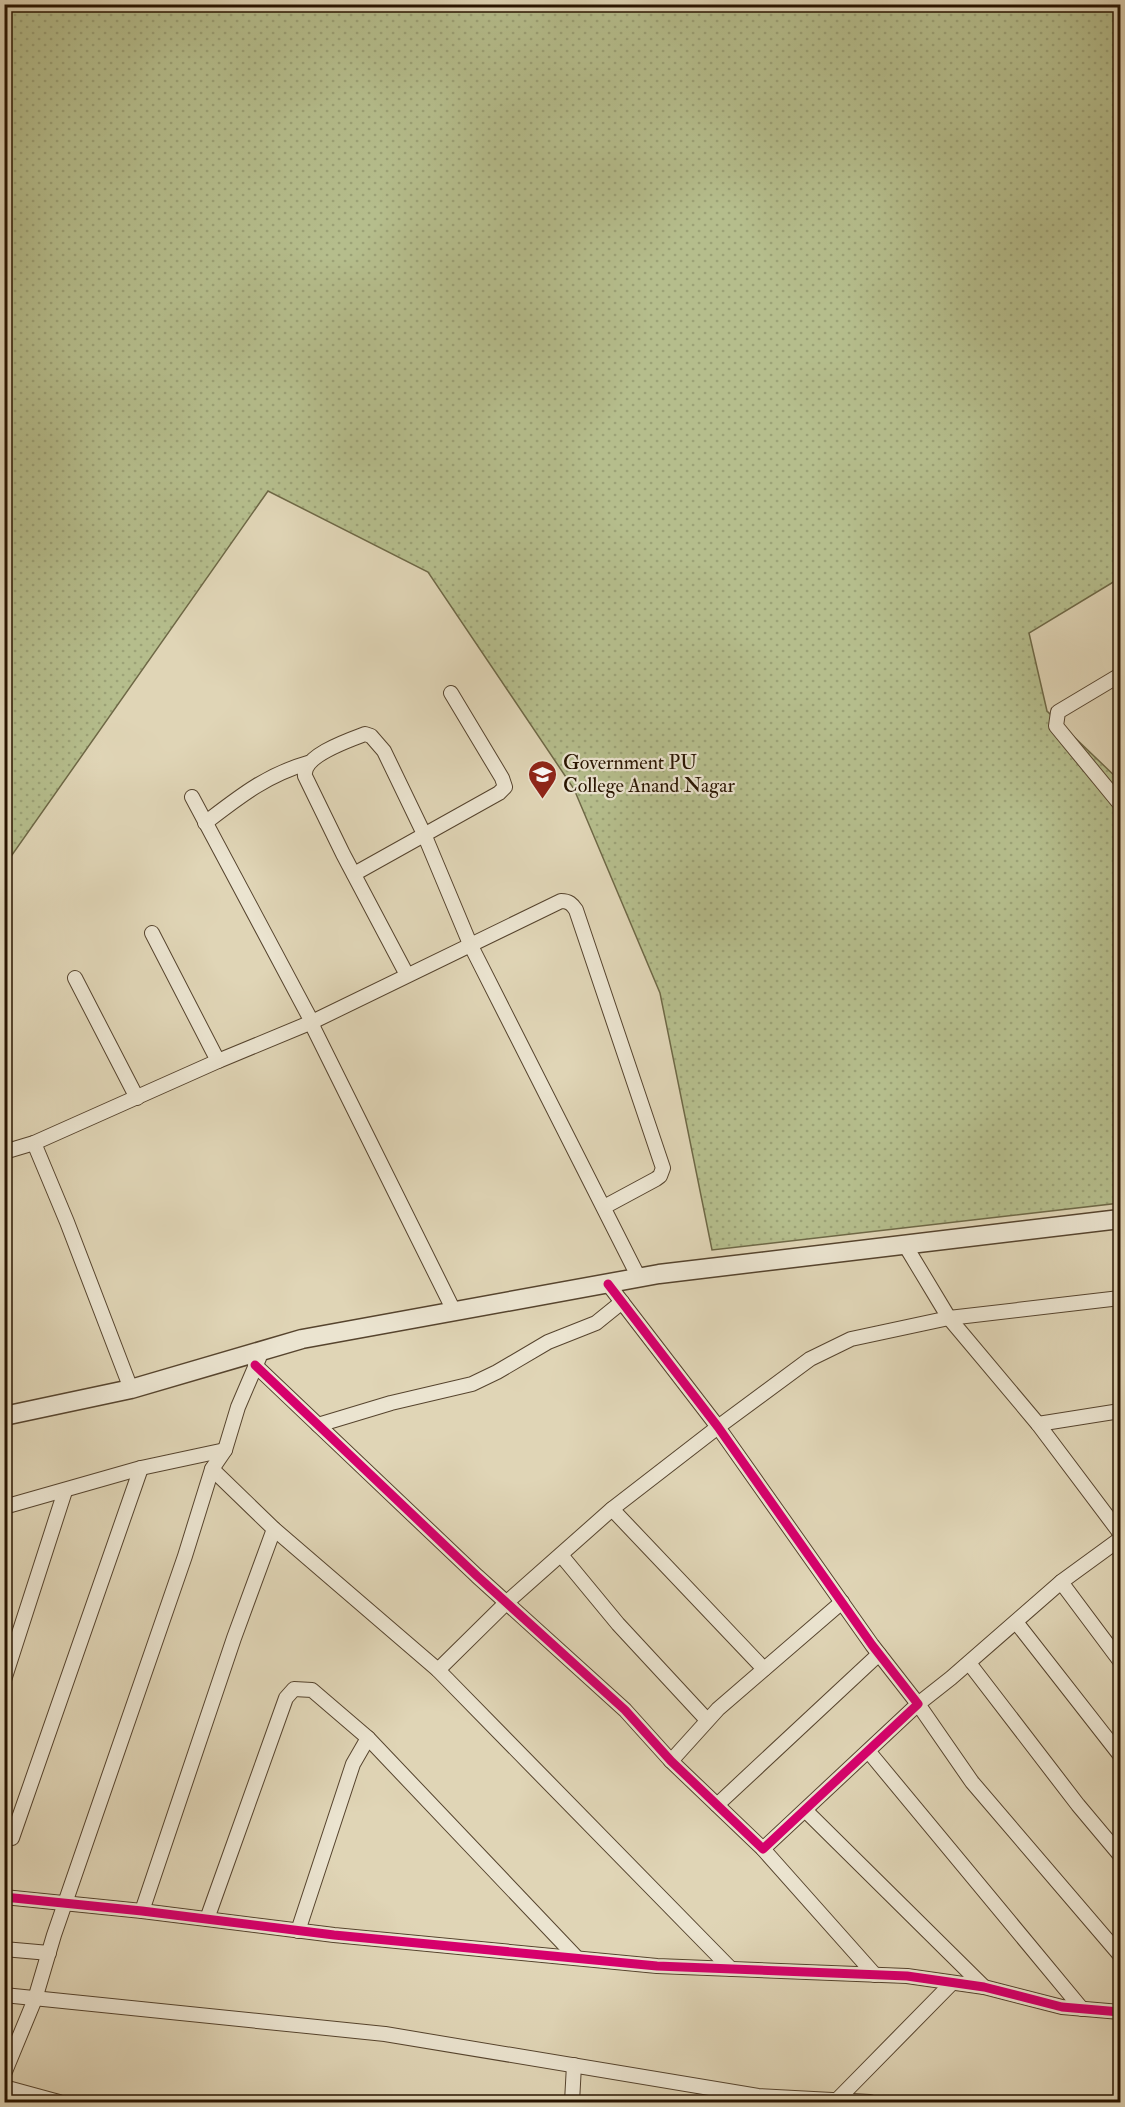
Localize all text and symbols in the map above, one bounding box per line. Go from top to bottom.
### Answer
place label: Government PU College Anand Nagar [563,750,735,798]
school or university icon: Government PU College Anand Nagar [526,758,558,800]

